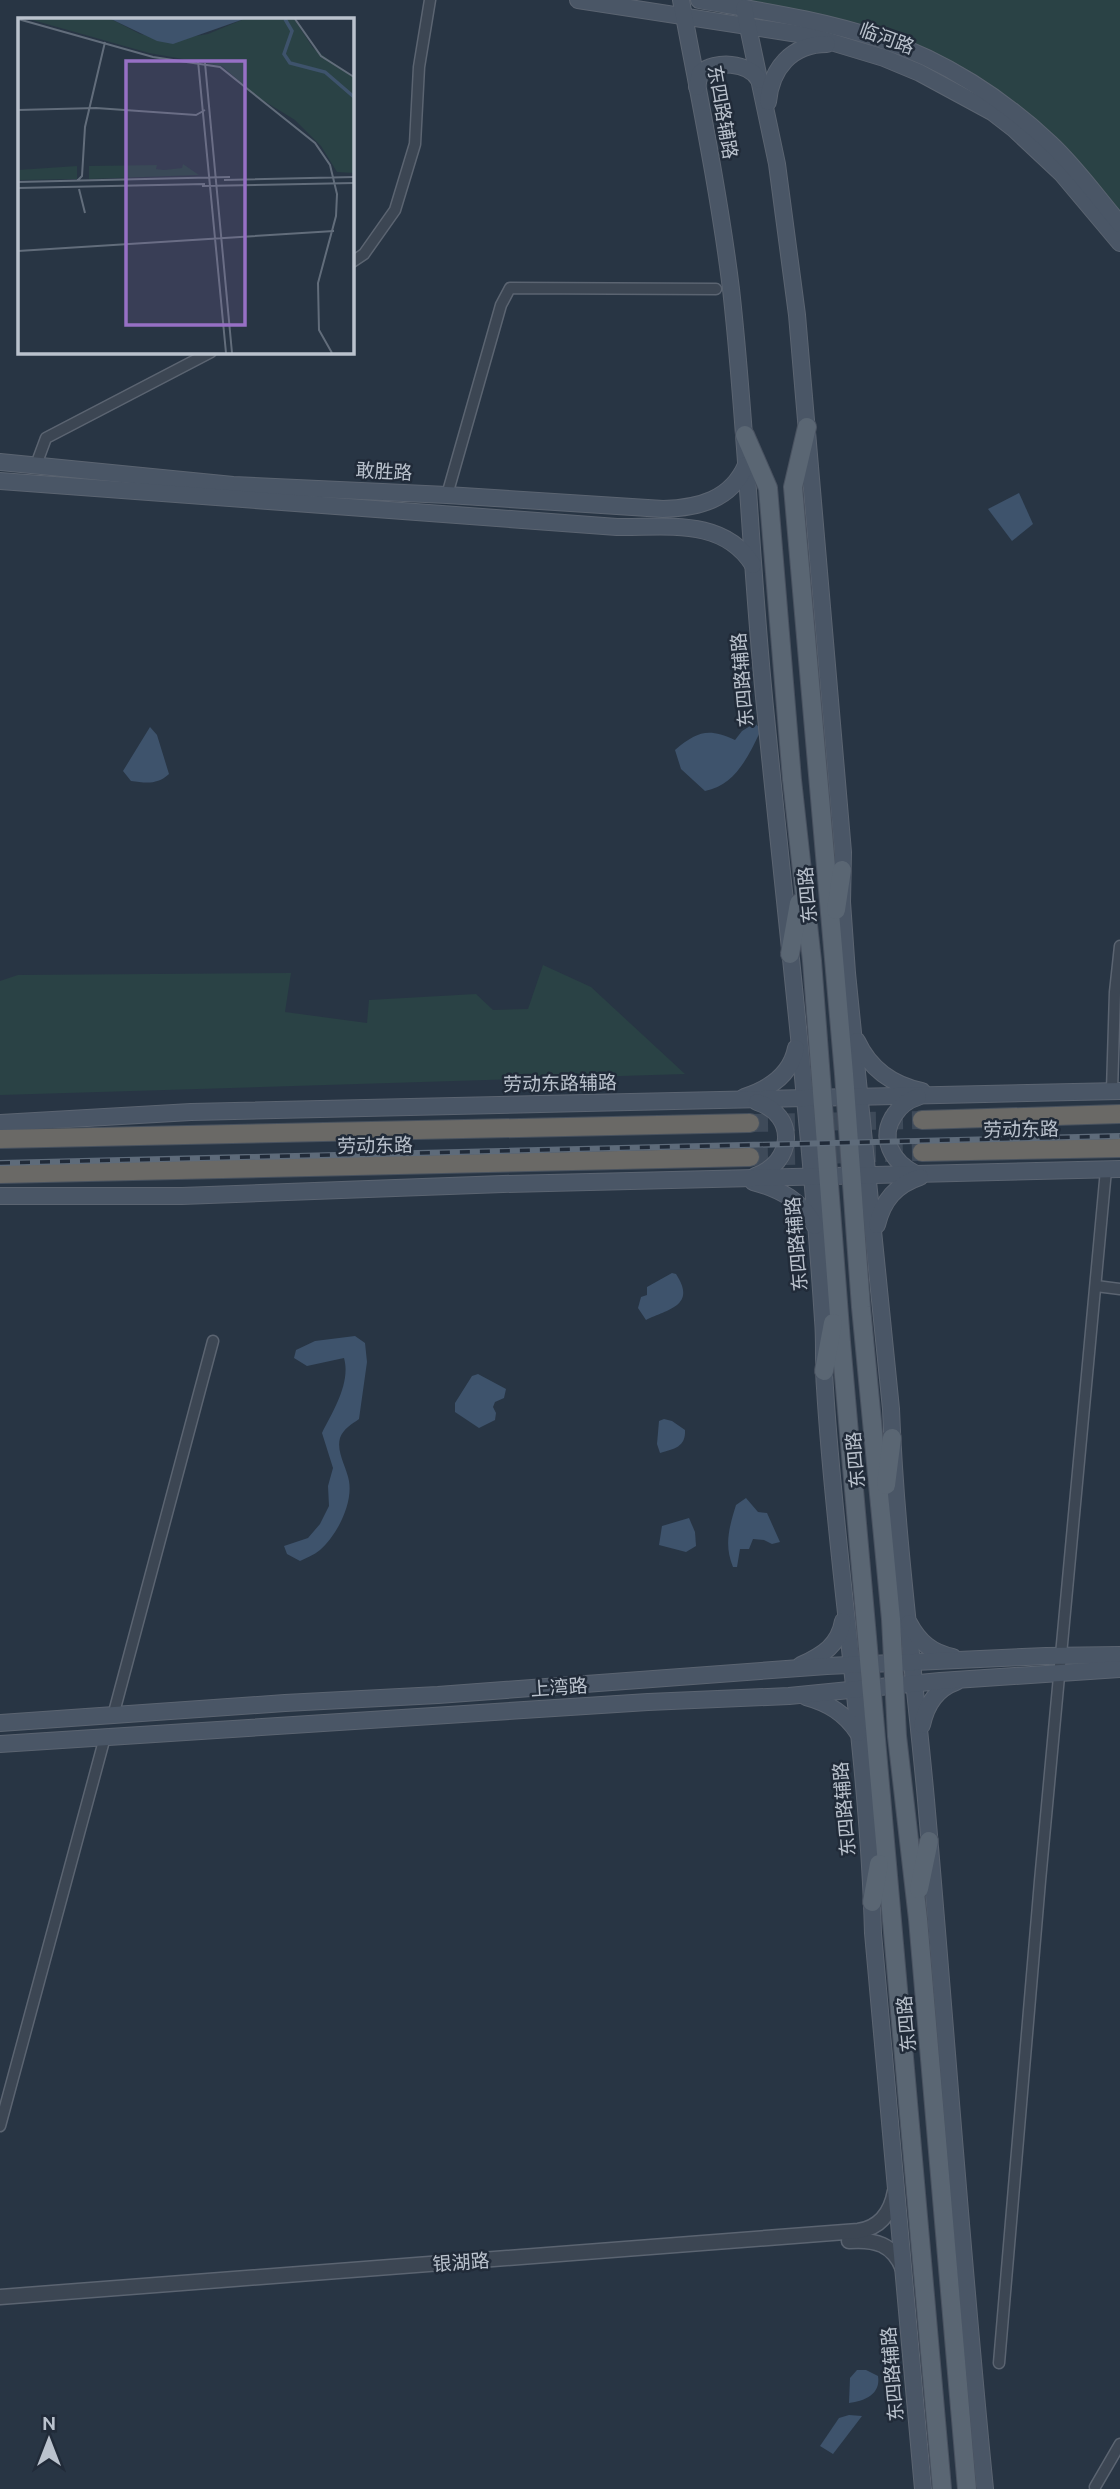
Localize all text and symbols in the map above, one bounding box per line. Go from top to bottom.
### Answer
inset map [18,18,354,354]
street label: 临河路 [856,18,918,58]
street label: 东四路辅路 [704,63,742,161]
street label: 敢胜路 [355,459,413,483]
street label: 东四路辅路 [727,632,757,728]
street label: 东四路 [794,866,820,924]
street label: 劳动东路辅路 [503,1071,617,1095]
street label: 劳动东路 [983,1117,1059,1141]
street label: 劳动东路 [337,1133,413,1157]
street label: 东四路辅路 [781,1196,811,1292]
street label: 东四路 [842,1431,868,1489]
street label: 上湾路 [530,1674,588,1700]
street label: 东四路辅路 [829,1761,859,1857]
street label: 东四路 [893,1995,919,2053]
street label: 银湖路 [432,2249,490,2275]
street label: 东四路辅路 [877,2326,907,2422]
north arrow [14,2405,84,2475]
text: N [42,2412,56,2434]

